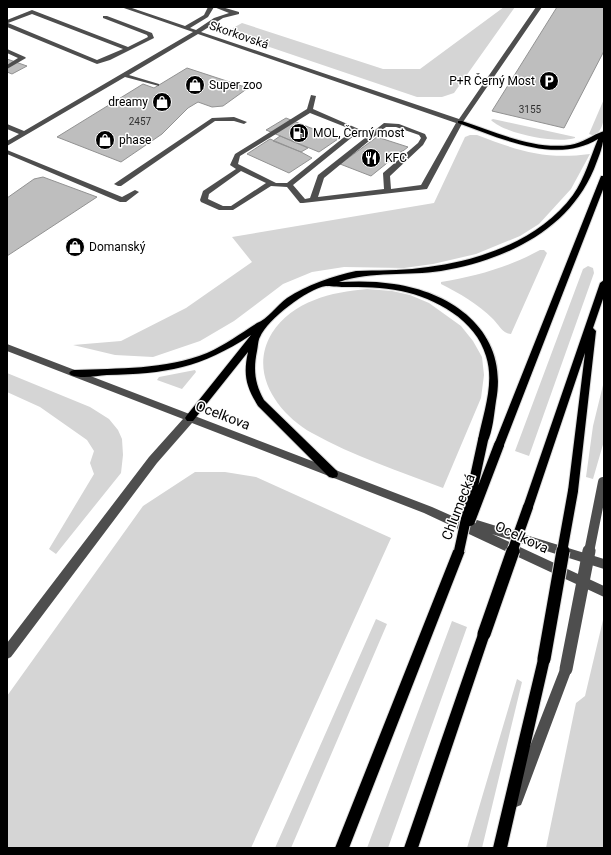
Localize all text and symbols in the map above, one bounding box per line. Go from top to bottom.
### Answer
street label: Skorkovská [208,18,270,52]
parking icon: P+R Černý Most [538,70,560,92]
place label: P+R Černý Most [449,73,535,88]
shop icon: Super zoo [184,74,206,96]
place label: Super zoo [209,78,263,92]
shop icon: dreamy [151,91,173,113]
place label: dreamy [108,95,148,109]
house number: 3155 [519,104,542,115]
house number: 2457 [129,116,152,127]
fuel station icon: MOL, Černý most [288,122,310,144]
place label: MOL, Černý most [313,125,405,140]
shop icon: phase [94,129,116,151]
place label: phase [119,133,151,147]
restaurant icon: KFC [360,147,382,169]
place label: KFC [385,151,407,165]
shop icon: Domanský [64,236,86,258]
place label: Domanský [89,240,146,254]
street label: Ocelkova [193,397,253,433]
street label: Chlumecká [438,472,478,542]
street label: Ocelkova [493,518,551,556]

